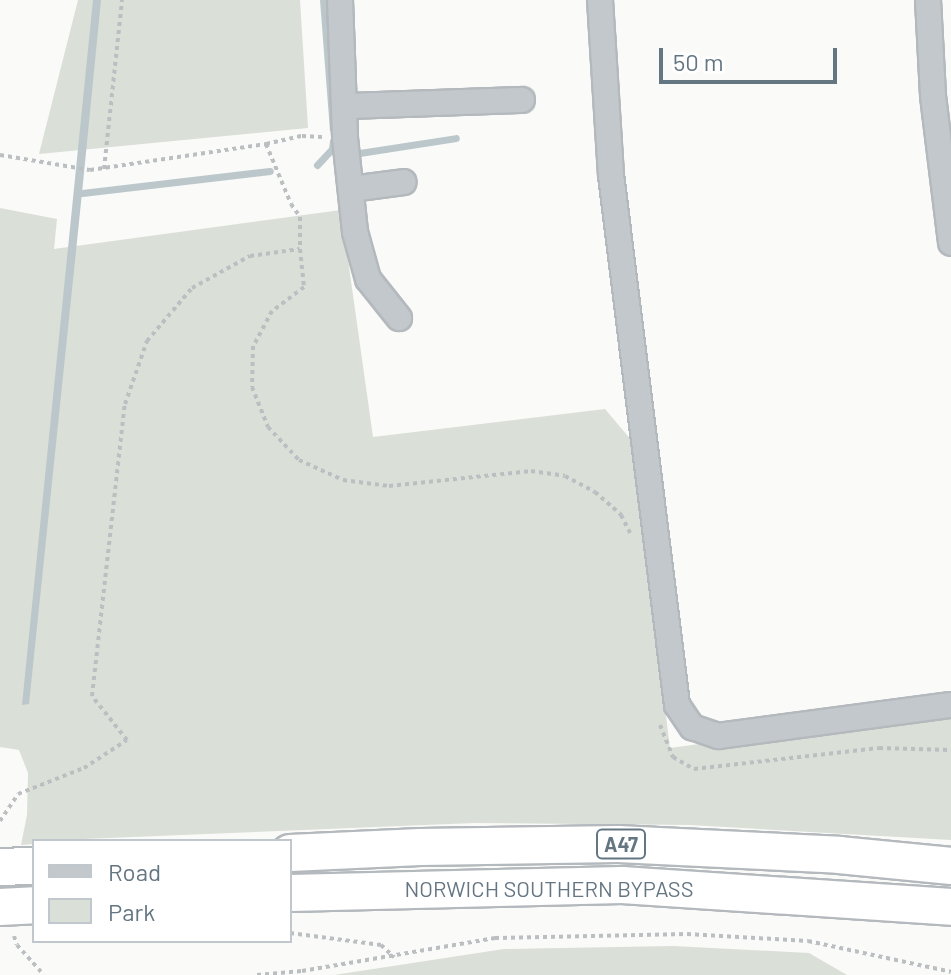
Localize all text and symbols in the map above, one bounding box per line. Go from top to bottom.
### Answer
scale bar [663,32,841,82]
text: 50 m [673,47,724,76]
road number: A47 [595,828,647,860]
legend [32,839,292,943]
text: Road [108,857,161,886]
street label: NORWICH SOUTHERN BYPASS [404,876,694,902]
text: Park [108,897,155,926]

